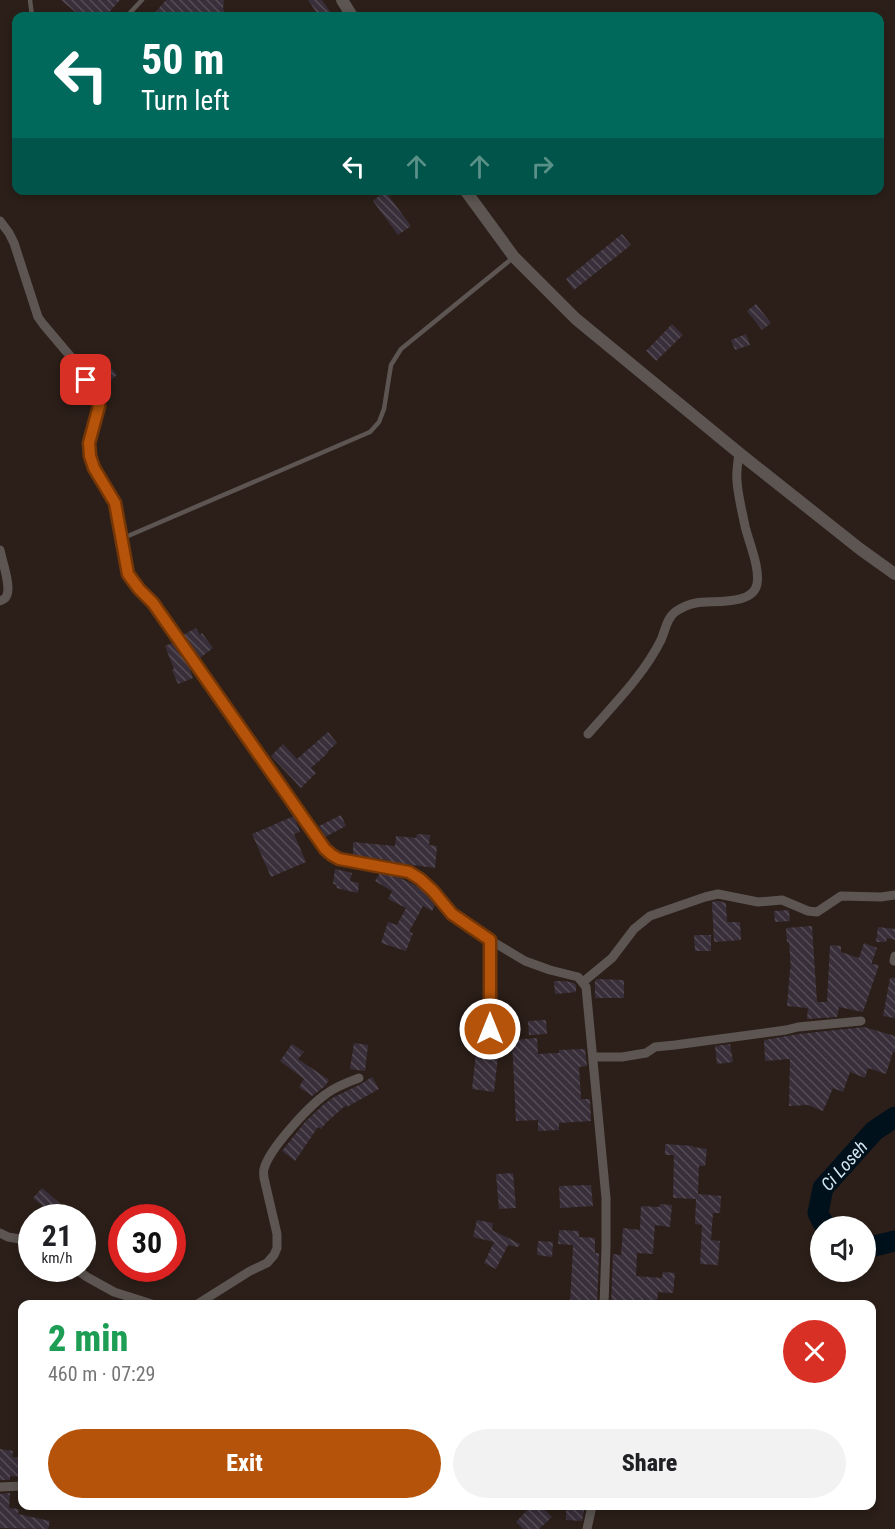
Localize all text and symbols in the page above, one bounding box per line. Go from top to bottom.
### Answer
text: 50 m [141,35,224,84]
icon: left [42,36,120,114]
text: Turn left [141,85,230,117]
icon: left [337,150,370,183]
icon: ahead [400,150,433,183]
icon: ahead [463,150,496,183]
icon: right [526,150,559,183]
pin [60,354,111,405]
icon: arrive [69,363,102,396]
position arrow [458,997,522,1061]
water label: Ci Loseh [816,1136,871,1194]
speed limit sign: 30 [108,1204,186,1282]
map controls [810,1216,876,1282]
button: sound [810,1216,876,1282]
text: 21 [42,1218,72,1253]
text: km/h [42,1249,72,1267]
text: 2 min [48,1318,128,1360]
button: close [783,1320,846,1383]
text: 460 m · 07:29 [48,1362,155,1386]
button: Exit [48,1429,441,1498]
button: Share [453,1429,846,1498]

